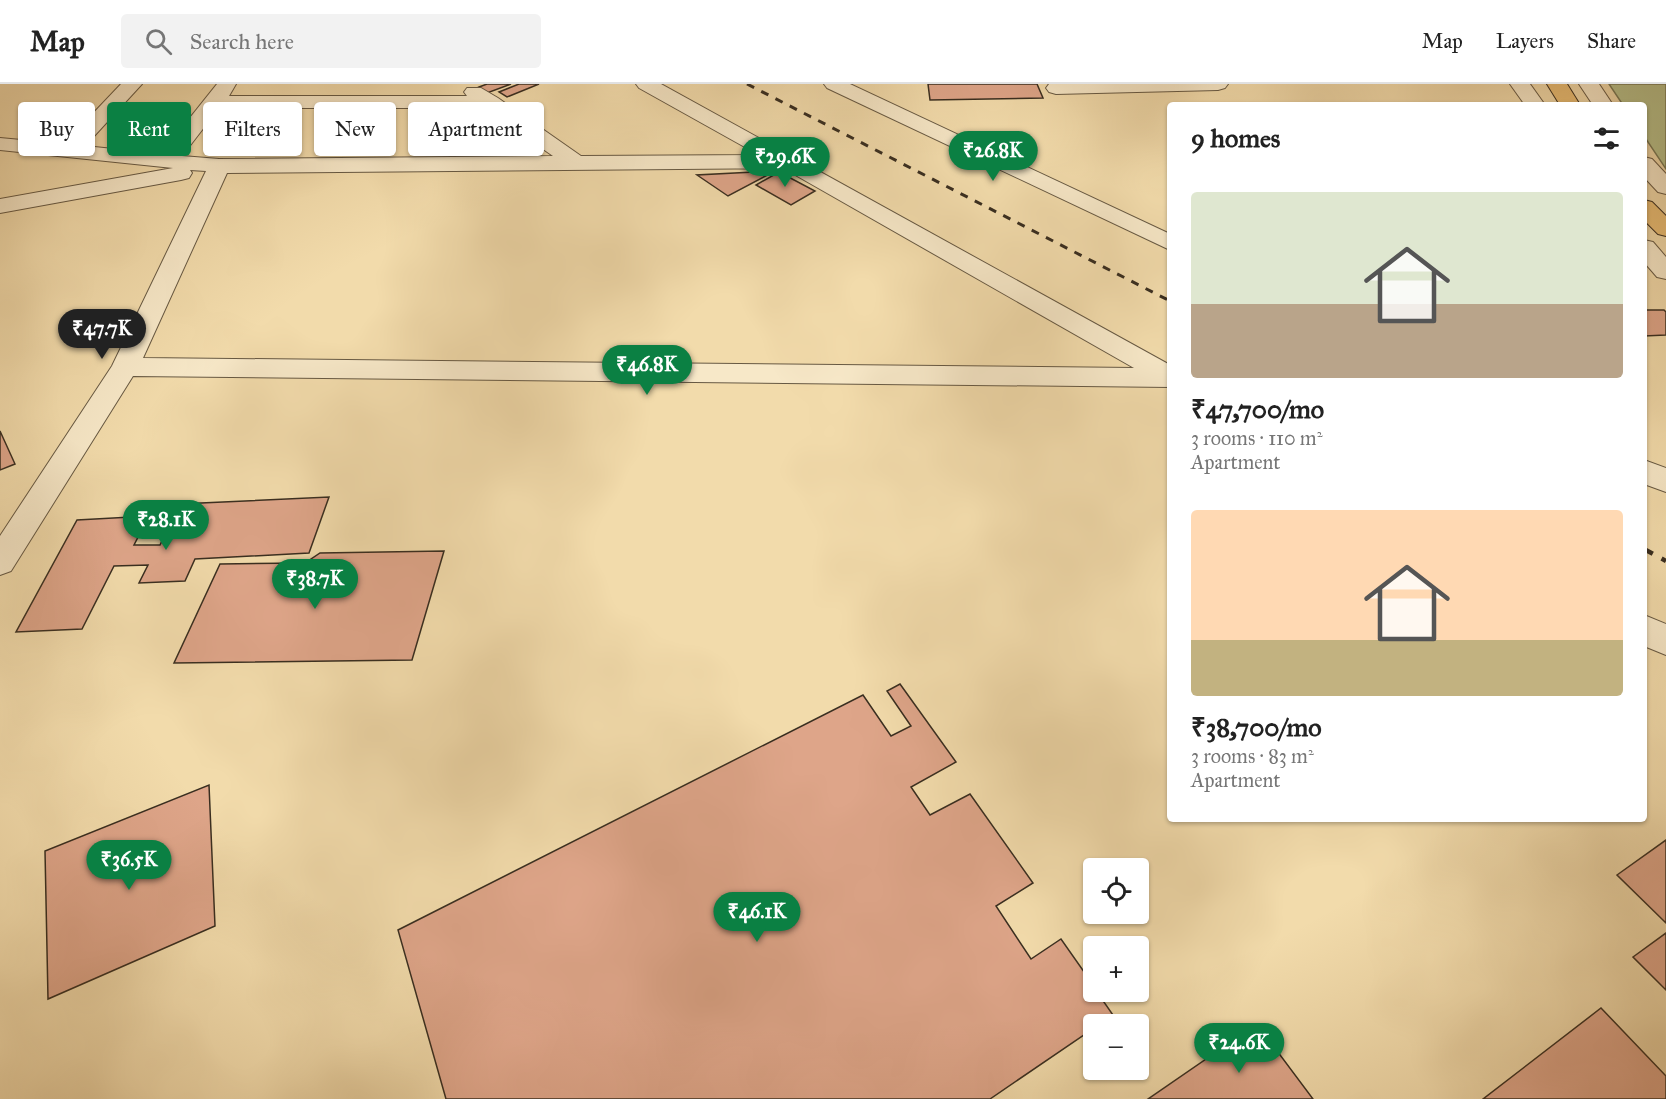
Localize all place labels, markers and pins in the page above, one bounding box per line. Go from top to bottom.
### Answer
pin: ₹26.8K [944,131,1042,182]
pin: ₹29.6K [736,137,834,188]
pin: ₹47.7K [53,309,151,360]
pin: ₹46.8K [598,345,696,396]
pin: ₹28.1K [117,500,215,551]
pin: ₹38.7K [266,559,364,610]
pin: ₹36.5K [80,840,178,891]
pin: ₹46.1K [708,892,806,943]
pin: ₹24.6K [1190,1023,1288,1074]

